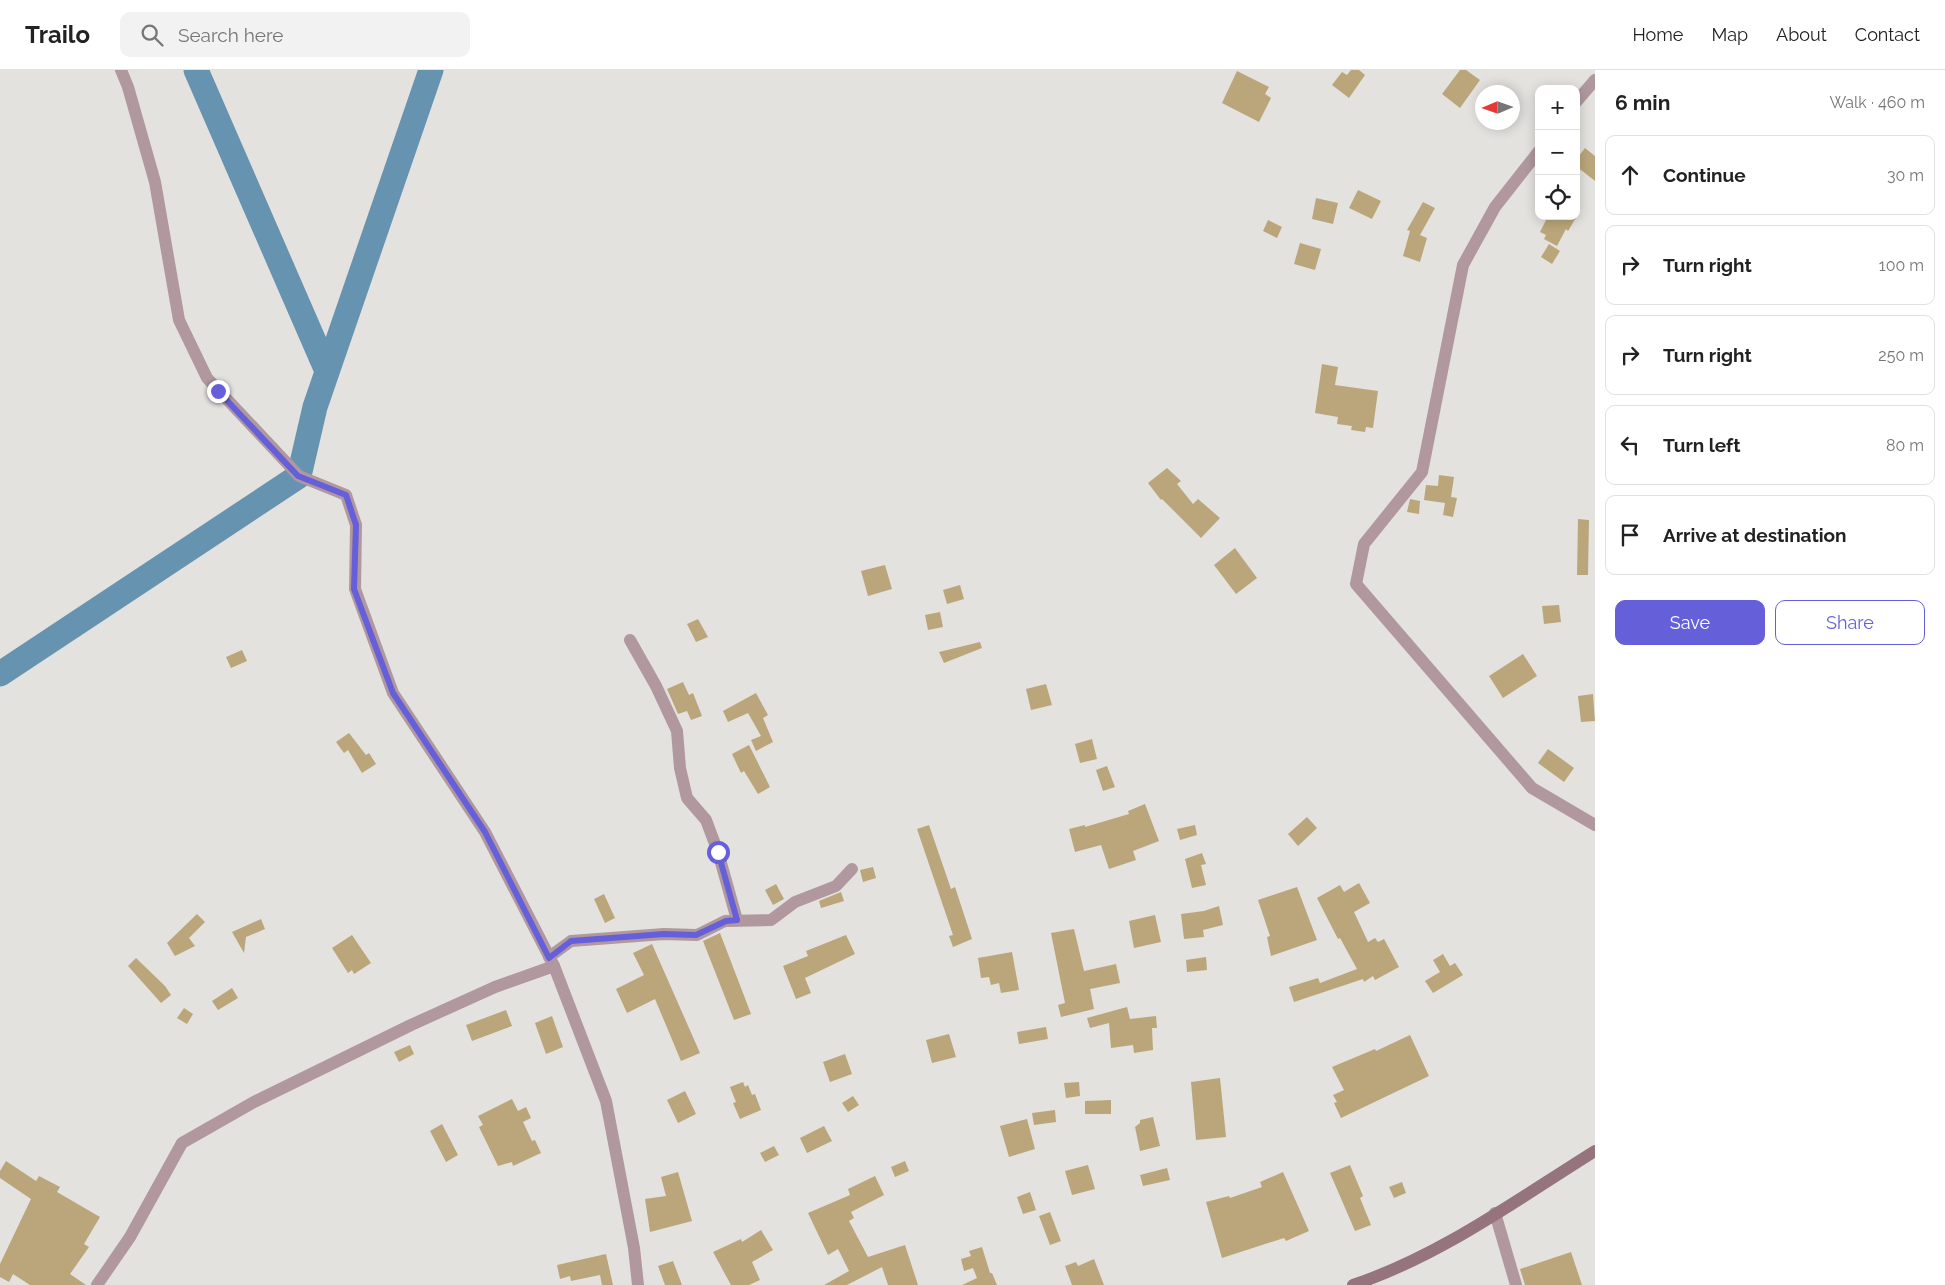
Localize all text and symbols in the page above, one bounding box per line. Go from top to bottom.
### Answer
search box [120,12,470,57]
text: Trailo [25,20,90,49]
icon: search [138,21,166,49]
text: Search here [178,24,283,46]
text: Home [1632,24,1683,45]
text: Map [1711,24,1748,45]
text: About [1776,24,1827,45]
text: Contact [1855,24,1920,45]
north arrow [1475,85,1520,130]
map controls [1535,85,1580,220]
button: + [1535,85,1580,130]
text: 6 min [1615,90,1670,115]
text: Walk · 460 m [1829,93,1925,112]
button: − [1535,130,1580,175]
icon: ahead [1616,161,1644,189]
text: Continue [1663,164,1746,186]
text: 30 m [1887,166,1924,185]
button: locate [1535,175,1580,220]
icon: right [1616,251,1644,279]
text: Turn right [1663,254,1752,276]
text: 100 m [1879,256,1924,275]
icon: right [1616,341,1644,369]
text: Turn right [1663,344,1752,366]
text: 250 m [1878,346,1924,365]
route end [207,380,230,403]
icon: left [1616,431,1644,459]
text: Turn left [1663,434,1740,456]
text: 80 m [1886,436,1924,455]
icon: arrive [1616,521,1644,549]
text: Arrive at destination [1663,524,1847,546]
button: Save [1615,600,1765,645]
button: Share [1775,600,1925,645]
route start [707,841,730,864]

